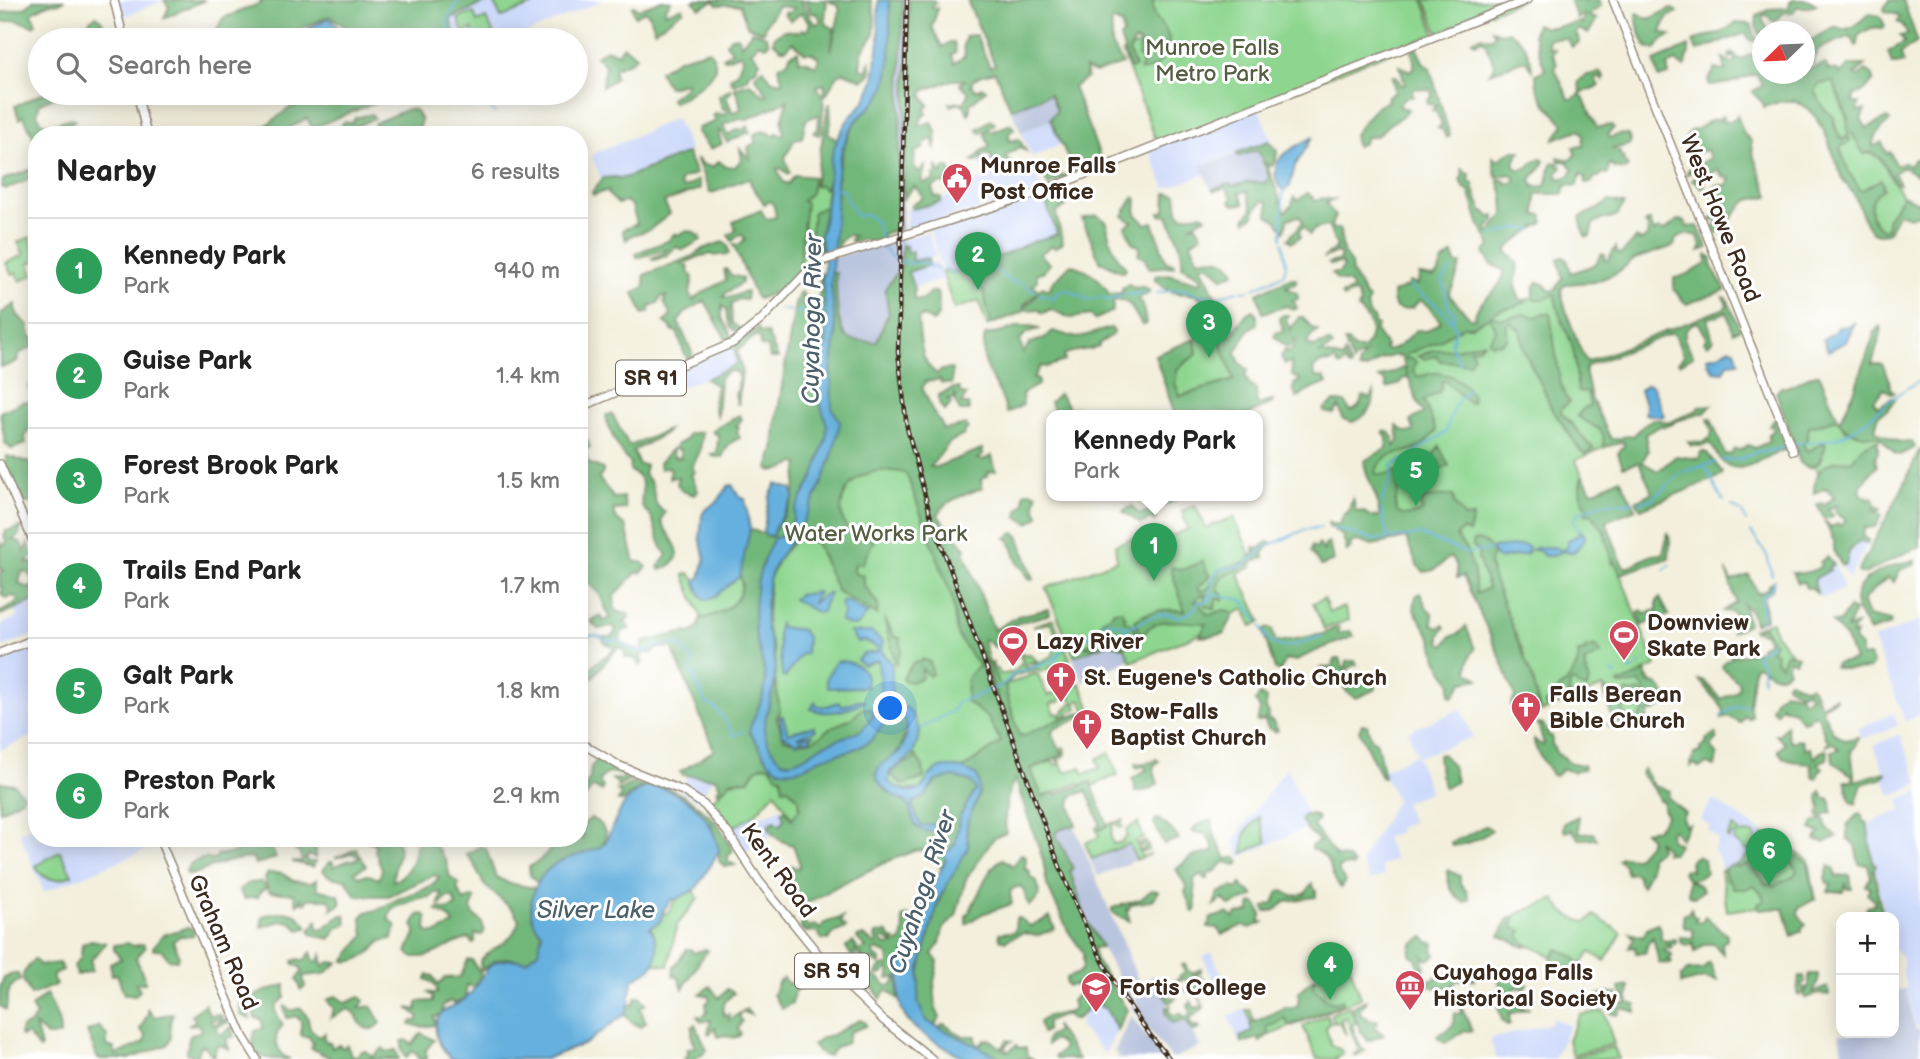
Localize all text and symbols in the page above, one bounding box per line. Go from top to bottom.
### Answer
north arrow [1752,21,1815,84]
search box [28,28,588,105]
park label: Munroe Falls Metro Park [1145,34,1279,88]
icon: search [52,48,90,86]
text: Search here [108,51,252,82]
street label: West Howe Road [1674,130,1766,306]
place label: Munroe Falls Post Office [980,152,1116,206]
text: Nearby [56,154,156,190]
text: 6 results [471,158,560,186]
public building icon: Munroe Falls Post Office [940,161,974,205]
water label: Cuyahoga River [797,231,829,404]
pin: 2 [955,232,1001,290]
text: Kennedy Park [123,241,286,272]
text: 1 [74,257,84,285]
text: 940 m [494,257,560,285]
text: Park [123,272,169,300]
pin: 3 [1186,300,1232,358]
text: Guise Park [123,346,252,377]
road number: SR 91 [616,360,686,396]
text: 2 [72,362,86,390]
text: 1.4 km [496,362,560,390]
text: Park [123,377,169,405]
popup [1046,410,1263,501]
text: Kennedy Park [1073,426,1236,457]
pin: 5 [1393,448,1439,506]
text: Forest Brook Park [123,451,338,482]
text: Park [1073,457,1119,485]
text: 3 [72,467,86,495]
text: 1.5 km [497,467,560,495]
text: Park [123,482,169,510]
park label: Water Works Park [785,520,968,548]
pin: 1 [1131,523,1177,581]
text: Trails End Park [123,556,301,587]
text: 4 [72,572,86,600]
text: 1.7 km [500,572,560,600]
text: Park [123,587,169,615]
place label: Downview Skate Park [1647,609,1760,663]
sports icon: Downview Skate Park [1607,618,1641,662]
sports icon: Lazy River [996,624,1030,668]
place label: Lazy River [1036,628,1145,656]
church icon: St. Eugene's Catholic Church [1044,660,1078,704]
text: Galt Park [123,661,233,692]
place label: St. Eugene's Catholic Church [1084,664,1387,692]
text: 5 [72,677,86,705]
text: 1.8 km [497,677,560,705]
place label: Falls Berean Bible Church [1549,681,1685,735]
church icon: Falls Berean Bible Church [1509,690,1543,734]
your location [873,691,907,725]
text: Park [123,692,169,720]
place label: Stow-Falls Baptist Church [1110,698,1267,752]
church icon: Stow-Falls Baptist Church [1070,707,1104,751]
text: Preston Park [123,766,275,797]
text: 6 [72,782,86,810]
text: 2.9 km [492,782,560,810]
text: Park [123,797,169,825]
water label: Cuyahoga River [882,804,963,978]
street label: Kent Road [735,818,822,923]
pin: 6 [1746,828,1792,886]
street label: Graham Road [182,870,264,1014]
water label: Silver Lake [537,896,655,925]
map controls [1836,912,1899,1038]
button: + [1836,912,1899,975]
pin: 4 [1307,942,1353,1000]
road number: SR 59 [795,954,869,988]
place label: Cuyahoga Falls Historical Society [1433,959,1617,1013]
museum icon: Cuyahoga Falls Historical Society [1393,968,1427,1012]
school or university icon: Fortis College [1079,970,1113,1014]
place label: Fortis College [1119,974,1266,1002]
button: − [1836,975,1899,1038]

